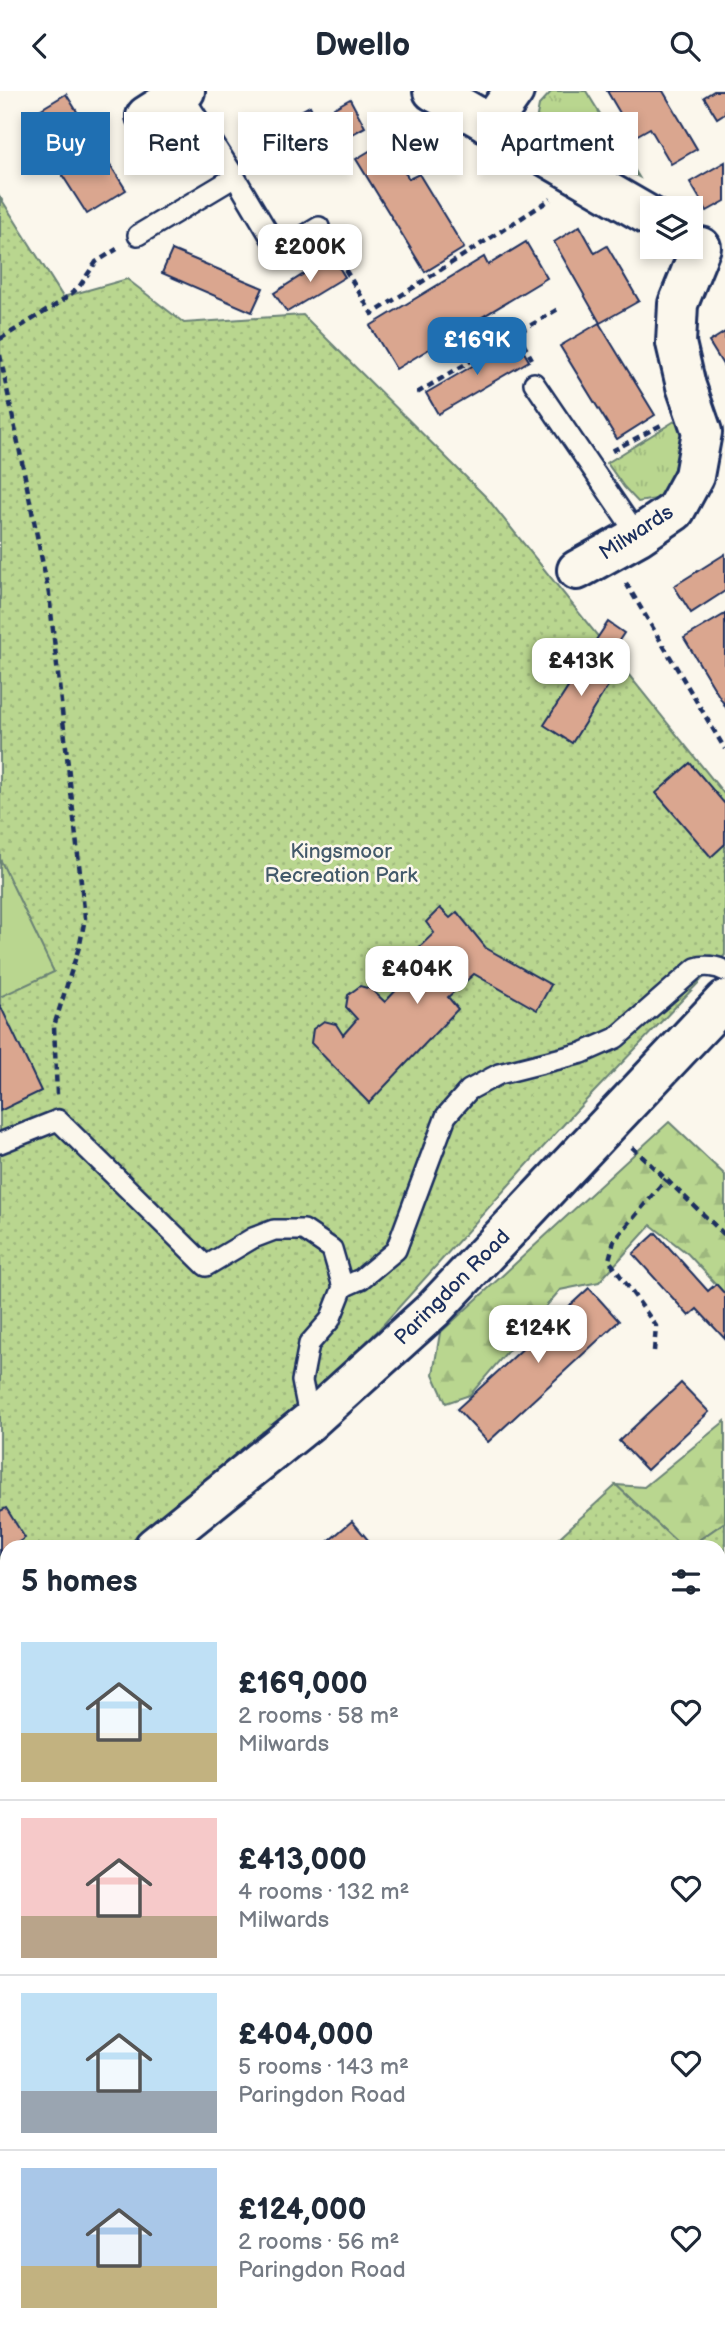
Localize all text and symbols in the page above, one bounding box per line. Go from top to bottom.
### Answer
text: Dwello [315,26,410,65]
icon: back [21,27,59,65]
icon: search [666,27,704,65]
chip: Buy [21,112,110,175]
chip: Rent [124,112,224,175]
chip: Filters [238,112,353,175]
chip: New [367,112,463,175]
chip: Apartment [477,112,638,175]
map controls [640,196,703,259]
button: layers [640,196,703,259]
pin: £200K [261,225,359,284]
text: £200K [274,233,346,261]
pin: £169K [428,317,526,377]
text: £169K [443,326,511,354]
street label: Milwards [595,499,678,566]
pin: £413K [532,639,630,698]
text: £413K [548,647,614,675]
park label: Kingsmoor Recreation Park [265,839,418,888]
pin: £404K [368,947,466,1006]
text: £404K [381,955,453,983]
street label: Paringdon Road [389,1224,515,1350]
pin: £124K [489,1305,587,1365]
text: £124K [505,1314,571,1342]
icon: filters [667,1563,705,1601]
text: 5 homes [21,1564,138,1600]
text: £169,000 [238,1666,368,1702]
icon: home [77,1670,161,1754]
icon: heart [667,1693,705,1731]
text: 2 rooms · 58 m² [238,1702,399,1730]
text: Milwards [238,1730,329,1758]
text: £413,000 [238,1842,367,1878]
icon: home [77,1846,161,1930]
icon: heart [667,1869,705,1907]
text: 4 rooms · 132 m² [238,1878,409,1906]
text: Milwards [238,1906,329,1934]
text: £404,000 [238,2017,373,2053]
icon: home [77,2021,161,2105]
icon: heart [667,2044,705,2082]
text: 5 rooms · 143 m² [238,2053,409,2081]
text: Paringdon Road [238,2081,406,2109]
text: £124,000 [238,2192,367,2228]
icon: home [77,2196,161,2280]
icon: heart [667,2219,705,2257]
text: 2 rooms · 56 m² [238,2228,400,2256]
text: Paringdon Road [238,2256,406,2284]

